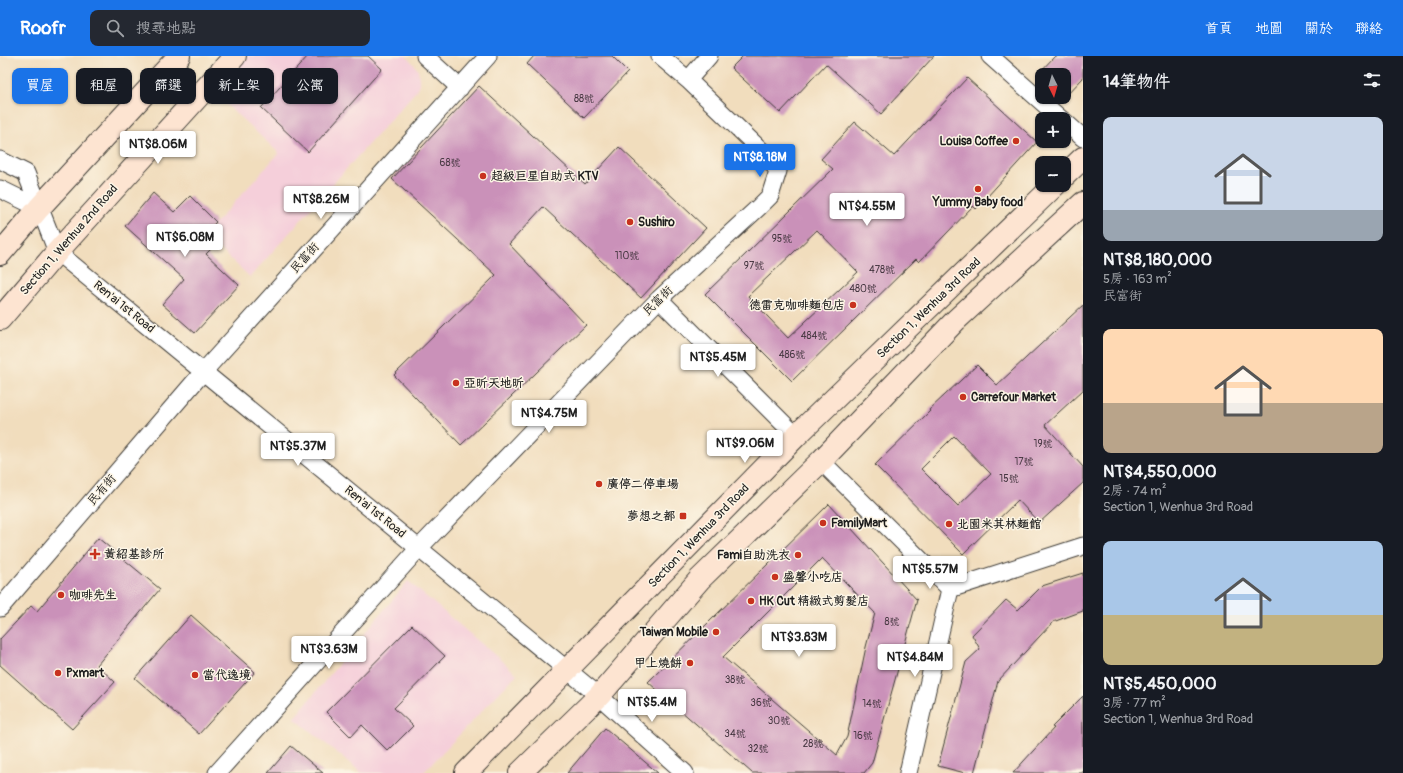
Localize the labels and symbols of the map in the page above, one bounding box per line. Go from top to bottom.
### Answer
north arrow [1035,68,1071,104]
house number: 88號 [574,93,594,105]
pin: NT$8.06M [117,131,199,165]
place label: Louisa Coffee [940,134,1009,149]
marker: Louisa Coffee [1011,136,1021,146]
pin: NT$8.18M [719,144,801,178]
house number: 68號 [440,157,460,169]
place label: 超級巨星自助式 KTV [491,169,599,184]
marker: 超級巨星自助式 KTV [478,171,488,181]
street label: Section 1, Wenhua 2nd Road [17,182,121,298]
marker: Yummy Baby food [973,184,983,194]
pin: NT$8.26M [280,186,362,220]
pin: NT$4.55M [826,193,908,227]
place label: Yummy Baby food [932,195,1023,210]
place label: Sushiro [638,215,675,230]
marker: Sushiro [625,217,635,227]
pin: NT$6.08M [144,224,226,258]
house number: 95號 [772,233,792,245]
street label: 民富街 [287,240,323,276]
house number: 110號 [615,250,639,262]
street label: Section 1, Wenhua 3rd Road [874,254,984,362]
house number: 97號 [744,260,764,272]
house number: 478號 [869,264,895,276]
street label: Ren'ai 1st Road [90,278,158,336]
street label: 民富街 [640,283,676,319]
house number: 480號 [849,283,877,295]
place label: 德雷克咖啡麵包店 [749,298,845,313]
marker: 德雷克咖啡麵包店 [848,300,858,310]
house number: 484號 [801,330,827,342]
pin: NT$5.45M [677,344,759,378]
house number: 486號 [779,349,805,361]
place label: 亞昕天地昕 [464,376,524,391]
marker: 亞昕天地昕 [451,378,461,388]
place label: Carrefour Market [971,390,1057,405]
marker: Carrefour Market [958,392,968,402]
pin: NT$4.75M [508,400,590,434]
pin: NT$9.06M [704,430,786,464]
pin: NT$5.37M [257,433,339,467]
house number: 19號 [1033,438,1053,450]
house number: 17號 [1014,456,1034,468]
street label: 民有街 [85,471,119,509]
house number: 15號 [999,473,1019,485]
place label: 廣停二停車場 [607,477,679,492]
marker: 廣停二停車場 [594,479,604,489]
street label: Section 1, Wenhua 3rd Road [645,481,753,591]
street label: Ren'ai 1st Road [341,483,409,541]
place label: 夢想之都 [627,509,675,524]
marker: 夢想之都 [678,511,688,521]
place label: FamilyMart [831,516,888,531]
place label: 北園米其林麵館 [957,517,1042,532]
marker: FamilyMart [818,518,828,528]
marker: 北園米其林麵館 [944,519,954,529]
place label: 黃紹基診所 [104,547,165,562]
marker: 黃紹基診所 [89,548,101,560]
place label: Fami自助洗衣 [717,548,790,563]
marker: Fami自助洗衣 [793,550,803,560]
pin: NT$5.57M [889,556,971,590]
place label: 盛馨小吃店 [783,570,843,585]
marker: 盛馨小吃店 [770,572,780,582]
place label: 咖啡先生 [69,588,117,603]
marker: 咖啡先生 [56,590,66,600]
place label: HK Cut 精緻式剪髮店 [759,594,869,609]
marker: HK Cut 精緻式剪髮店 [746,596,756,606]
house number: 8號 [884,616,900,628]
pin: NT$3.83M [758,624,840,658]
place label: Taiwan Mobile [639,625,709,640]
marker: Taiwan Mobile [711,627,721,637]
pin: NT$3.63M [288,636,370,670]
pin: NT$4.84M [874,644,956,678]
place label: 甲上燒餅 [634,656,682,671]
marker: 甲上燒餅 [685,658,695,668]
place label: Pxmart [66,666,105,681]
marker: Pxmart [53,668,63,678]
place label: 當代逸境 [203,668,251,683]
marker: 當代逸境 [190,670,200,680]
house number: 38號 [725,674,745,686]
pin: NT$5.4M [615,689,689,723]
house number: 36號 [750,697,772,709]
house number: 14號 [862,698,882,710]
house number: 30號 [768,715,790,727]
house number: 34號 [724,728,746,740]
house number: 16號 [853,730,873,742]
house number: 28號 [803,738,823,750]
house number: 32號 [747,743,769,755]

